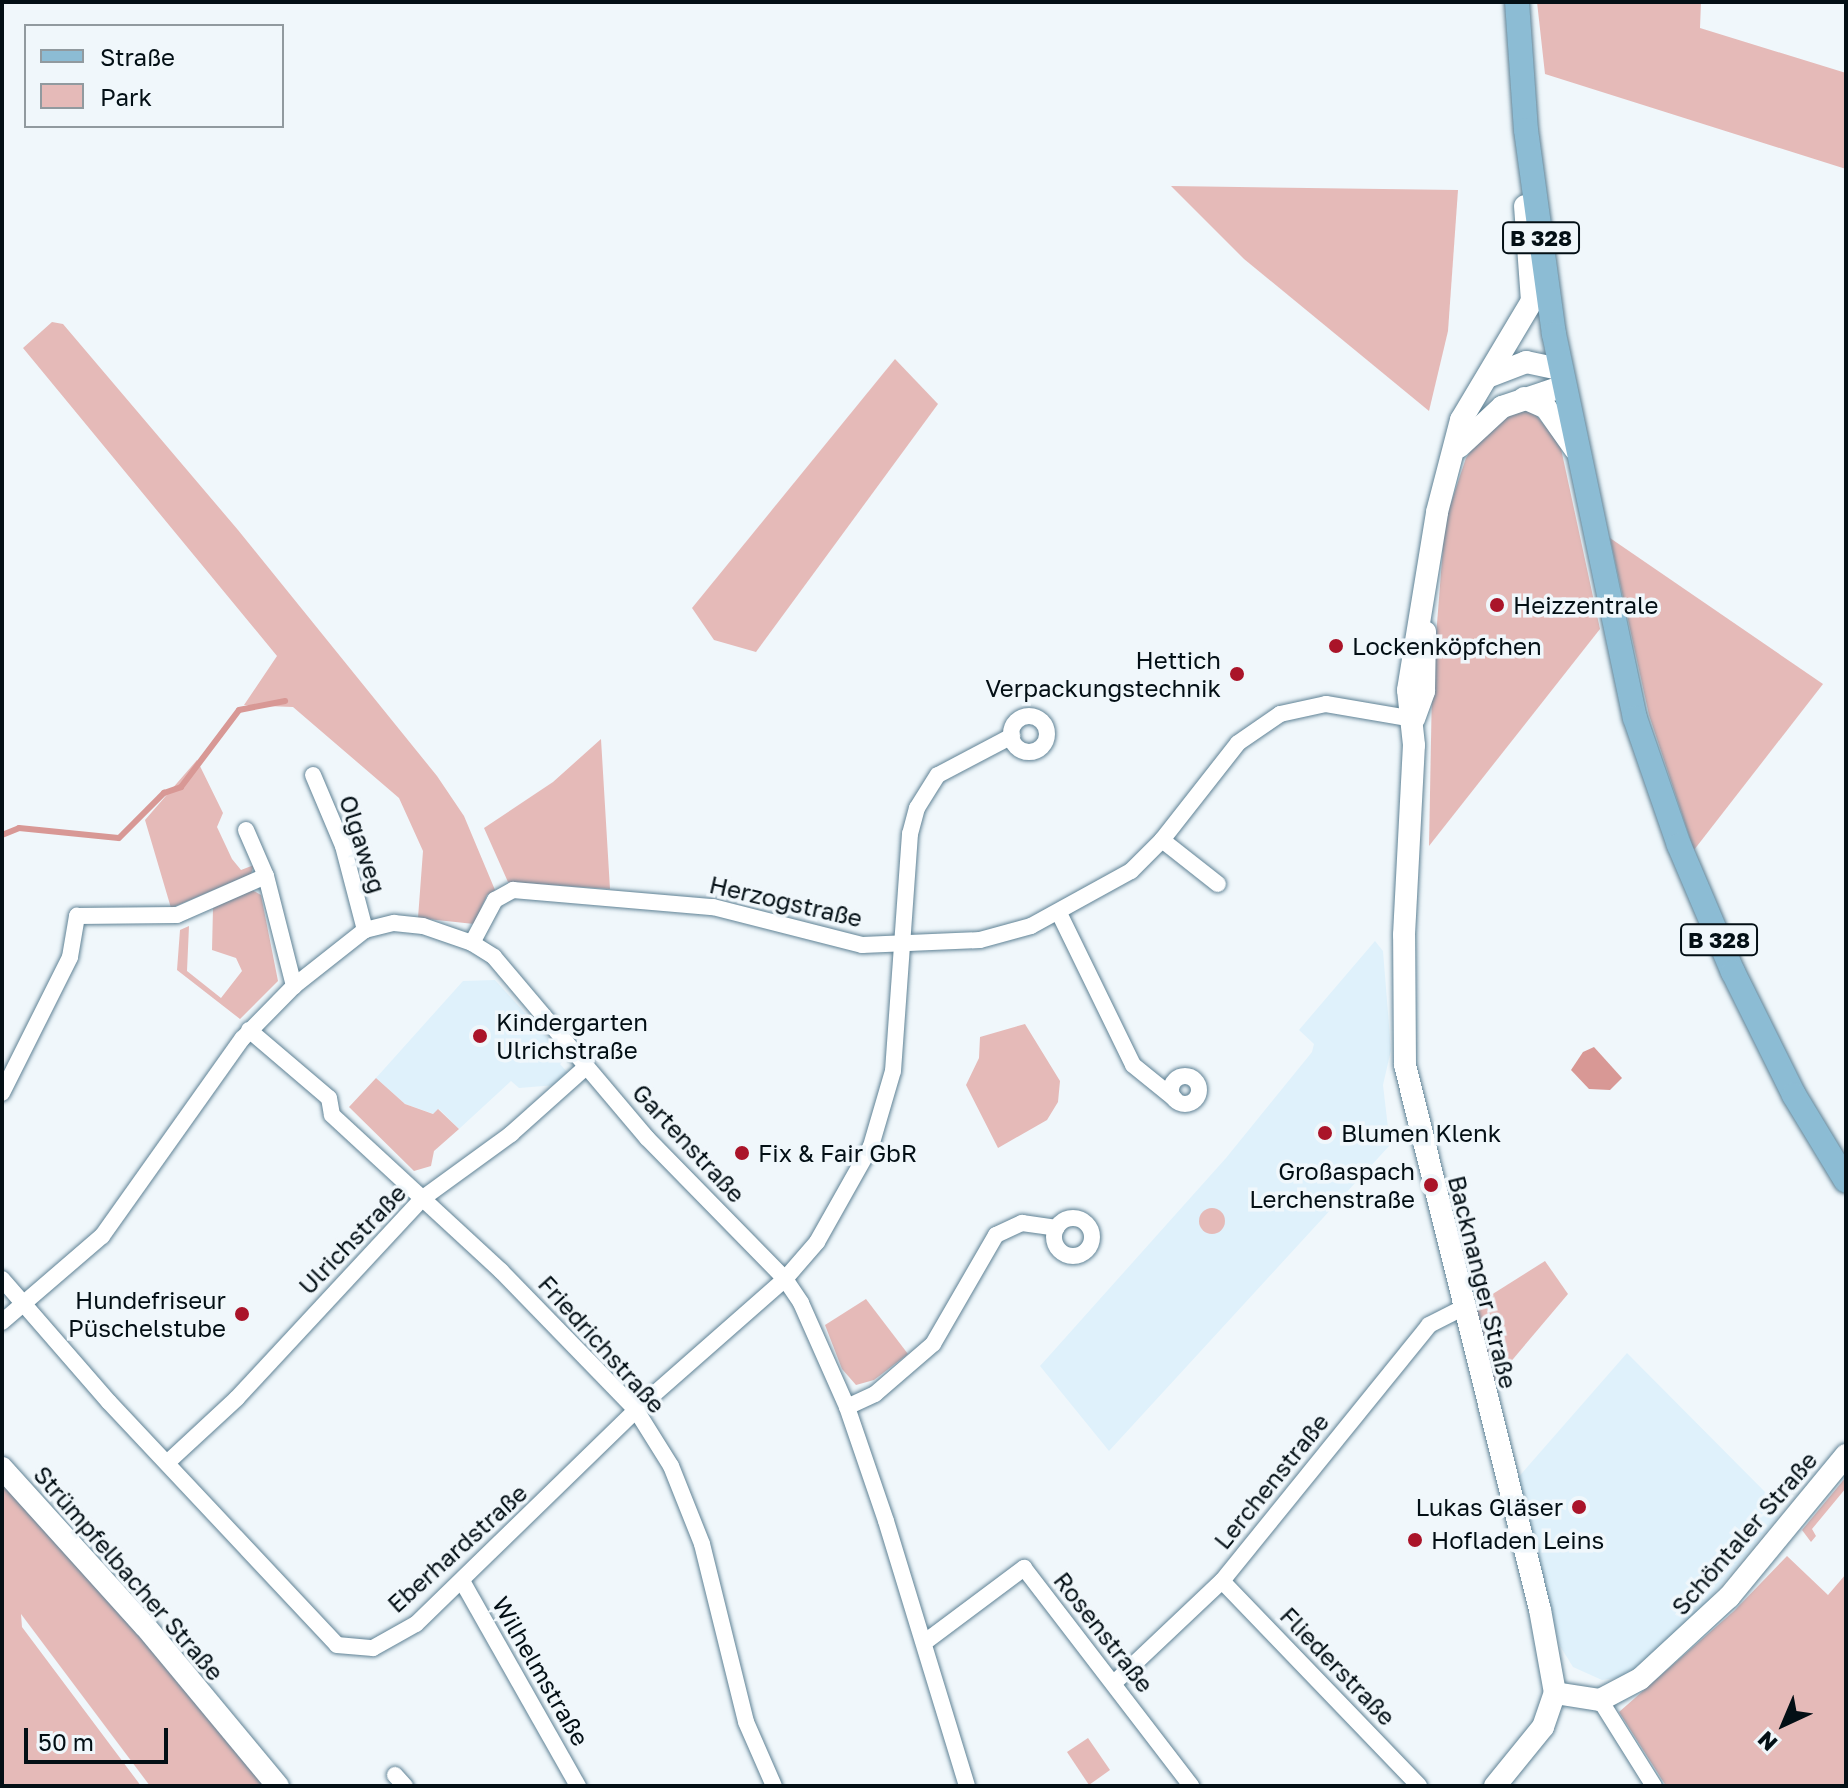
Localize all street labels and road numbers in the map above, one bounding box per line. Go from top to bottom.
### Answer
road number: B 328 [1501,220,1581,256]
street label: Olgaweg [334,791,392,897]
street label: Herzogstraße [707,869,865,933]
road number: B 328 [1679,922,1759,958]
street label: Gartenstraße [627,1078,751,1208]
street label: Backnanger Straße [1443,1173,1523,1391]
street label: Ulrichstraße [292,1178,412,1300]
street label: Friedrichstraße [533,1269,671,1419]
street label: Lerchenstraße [1208,1407,1334,1555]
street label: Schöntaler Straße [1665,1445,1823,1621]
street label: Strümpfelbacher Straße [28,1460,230,1686]
street label: Eberhardstraße [381,1478,533,1618]
street label: Rosenstraße [1048,1566,1160,1698]
street label: Wilhelmstraße [487,1591,595,1751]
street label: Fliederstraße [1274,1601,1402,1731]

